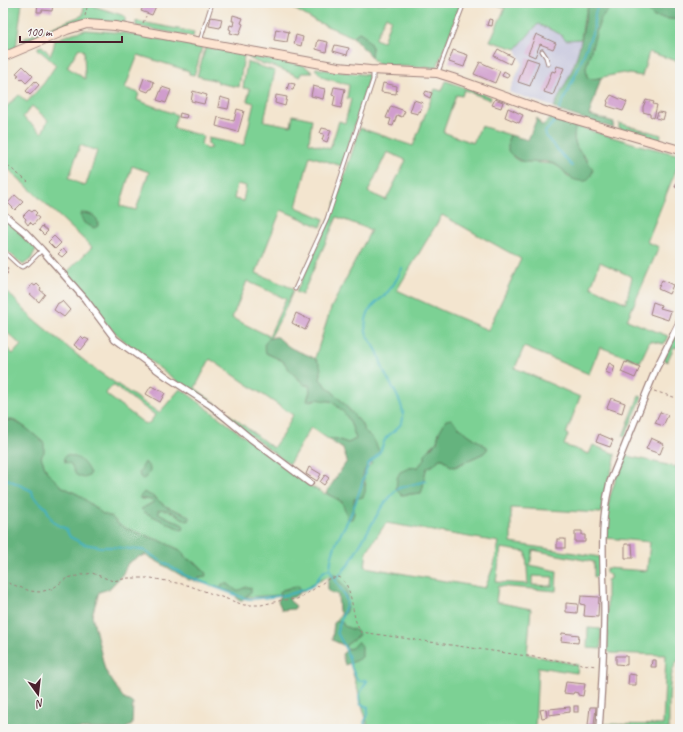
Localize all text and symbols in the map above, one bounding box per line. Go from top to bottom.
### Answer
scale bar [20,18,122,44]
text: 100 m [26,24,53,40]
north arrow [18,674,58,714]
text: N [33,696,46,712]

